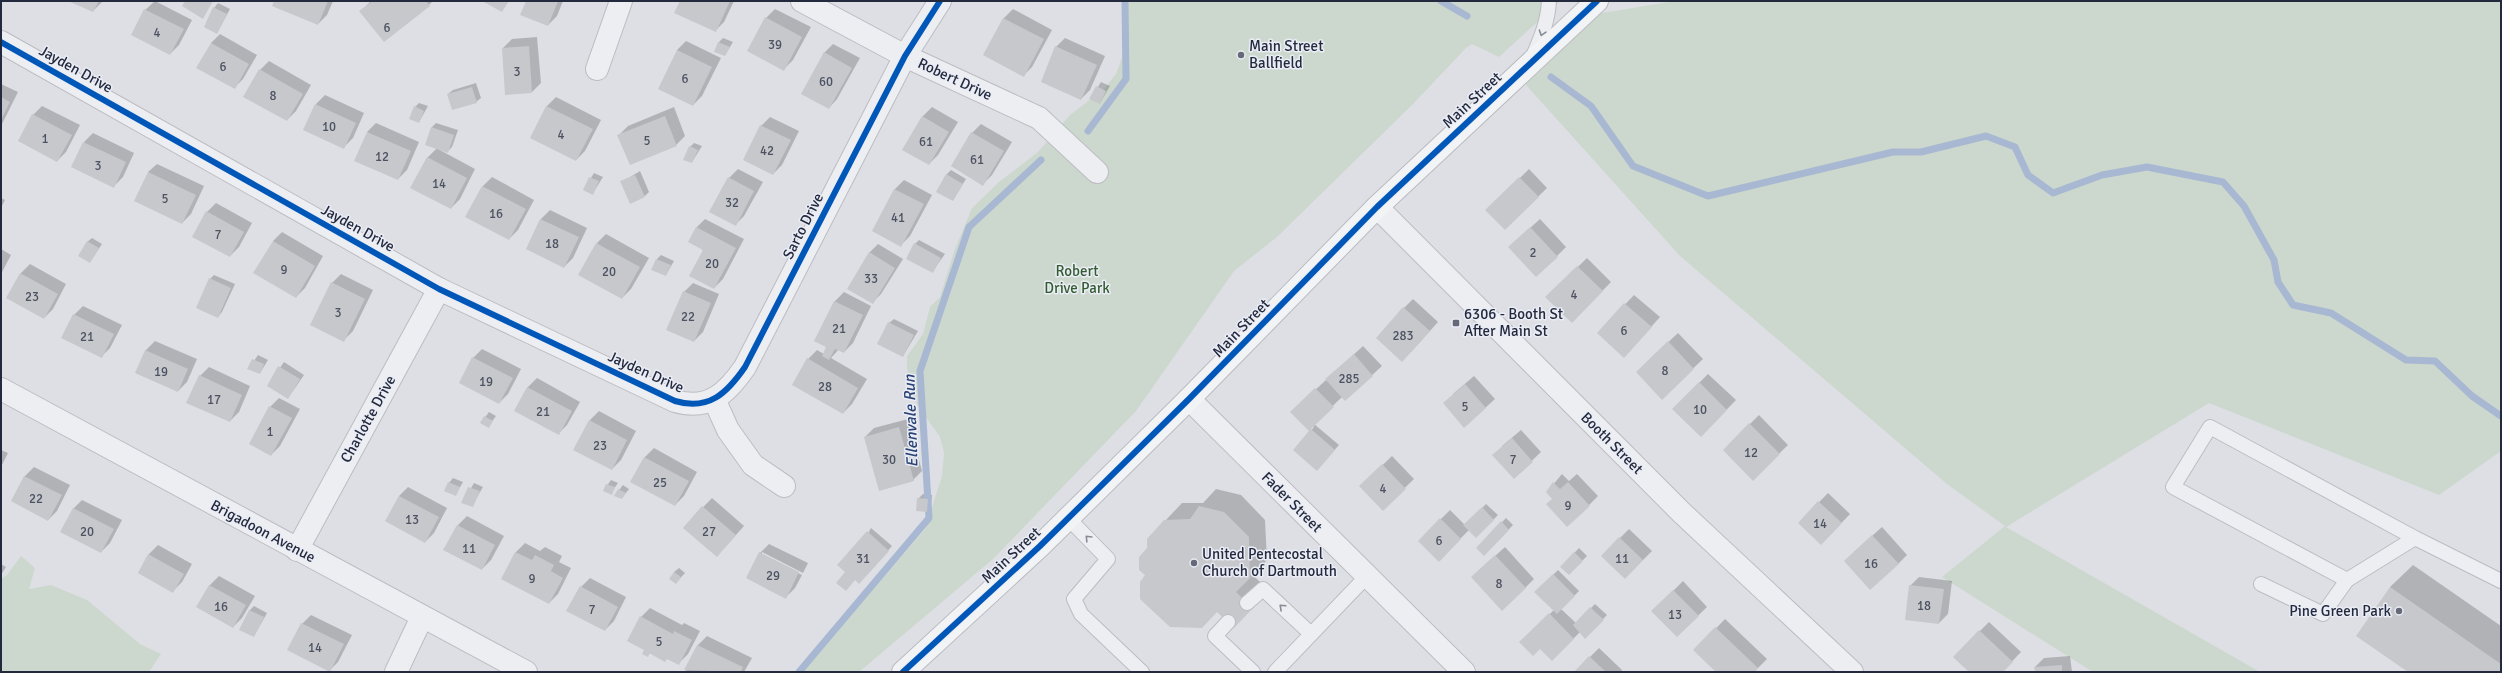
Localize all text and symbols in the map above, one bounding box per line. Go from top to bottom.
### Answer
house number: 6 [383,20,391,36]
house number: 4 [153,25,161,41]
one-way arrow [1538,30,1547,37]
house number: 39 [768,37,782,53]
place label: Main Street Ballfield [1249,37,1323,72]
street label: Jayden Drive [36,41,116,97]
marker: Main Street Ballfield [1236,50,1246,60]
street label: Robert Drive [915,54,995,104]
house number: 6 [219,59,227,75]
house number: 3 [513,64,521,80]
street label: Main Street [1439,68,1505,132]
house number: 6 [681,71,689,87]
house number: 60 [819,74,833,90]
house number: 8 [269,88,277,104]
house number: 10 [322,119,336,135]
house number: 4 [557,127,565,143]
house number: 1 [41,131,49,147]
house number: 5 [643,133,651,149]
house number: 61 [919,134,933,150]
house number: 42 [760,143,774,159]
house number: 12 [375,149,389,165]
house number: 61 [970,152,984,168]
house number: 3 [94,158,102,174]
house number: 14 [432,176,446,192]
street label: Sarto Drive [779,190,827,262]
house number: 5 [161,191,169,207]
house number: 32 [725,195,739,211]
street label: Jayden Drive [318,200,398,256]
house number: 16 [489,206,503,222]
house number: 41 [891,210,905,226]
house number: 7 [214,227,222,243]
house number: 18 [545,236,559,252]
house number: 2 [1529,245,1537,261]
house number: 20 [705,256,719,272]
house number: 9 [280,262,288,278]
park label: Robert Drive Park [1044,262,1110,297]
house number: 20 [602,264,616,280]
house number: 33 [864,271,878,287]
house number: 4 [1570,287,1578,303]
house number: 23 [25,289,39,305]
street label: Main Street [1209,295,1273,361]
house number: 3 [334,305,342,321]
place label: 6306 - Booth St After Main St [1464,305,1563,340]
house number: 22 [681,309,695,325]
marker: 6306 - Booth St After Main St [1451,318,1461,328]
house number: 21 [832,321,846,337]
house number: 6 [1620,323,1628,339]
house number: 283 [1392,328,1414,344]
house number: 21 [80,329,94,345]
street label: Jayden Drive [605,347,687,397]
house number: 8 [1661,363,1669,379]
house number: 19 [154,364,168,380]
house number: 285 [1338,371,1360,387]
street label: Charlotte Drive [337,372,399,466]
water label: Ellenvale Run [899,373,923,468]
house number: 19 [479,374,493,390]
house number: 28 [818,379,832,395]
house number: 17 [207,392,221,408]
house number: 5 [1461,399,1469,415]
house number: 10 [1693,402,1707,418]
house number: 21 [536,404,550,420]
street label: Booth Street [1577,408,1647,478]
house number: 1 [266,424,274,440]
house number: 23 [593,438,607,454]
house number: 12 [1744,445,1758,461]
house number: 30 [882,452,896,468]
house number: 7 [1509,452,1517,468]
street label: Fader Street [1258,468,1326,536]
house number: 25 [653,475,667,491]
house number: 4 [1379,481,1387,497]
house number: 22 [29,491,43,507]
street label: Brigadoon Avenue [208,496,318,566]
house number: 9 [1564,498,1572,514]
house number: 13 [405,512,419,528]
house number: 14 [1813,516,1827,532]
street label: Main Street [978,523,1044,587]
house number: 20 [80,524,94,540]
house number: 27 [702,524,716,540]
house number: 6 [1435,533,1443,549]
one-way arrow [1085,535,1093,543]
house number: 11 [462,541,476,557]
place label: United Pentecostal Church of Dartmouth [1202,545,1337,580]
house number: 31 [856,551,870,567]
house number: 11 [1615,551,1629,567]
house number: 16 [1864,556,1878,572]
marker: United Pentecostal Church of Dartmouth [1189,558,1199,568]
house number: 29 [766,568,780,584]
house number: 9 [528,571,536,587]
house number: 8 [1495,576,1503,592]
house number: 18 [1917,598,1931,614]
house number: 16 [214,599,228,615]
house number: 7 [588,602,596,618]
place label: Pine Green Park [2289,602,2391,620]
one-way arrow [1280,605,1287,612]
marker: Pine Green Park [2394,606,2404,616]
house number: 13 [1668,607,1682,623]
house number: 5 [655,634,663,650]
house number: 14 [308,640,322,656]

